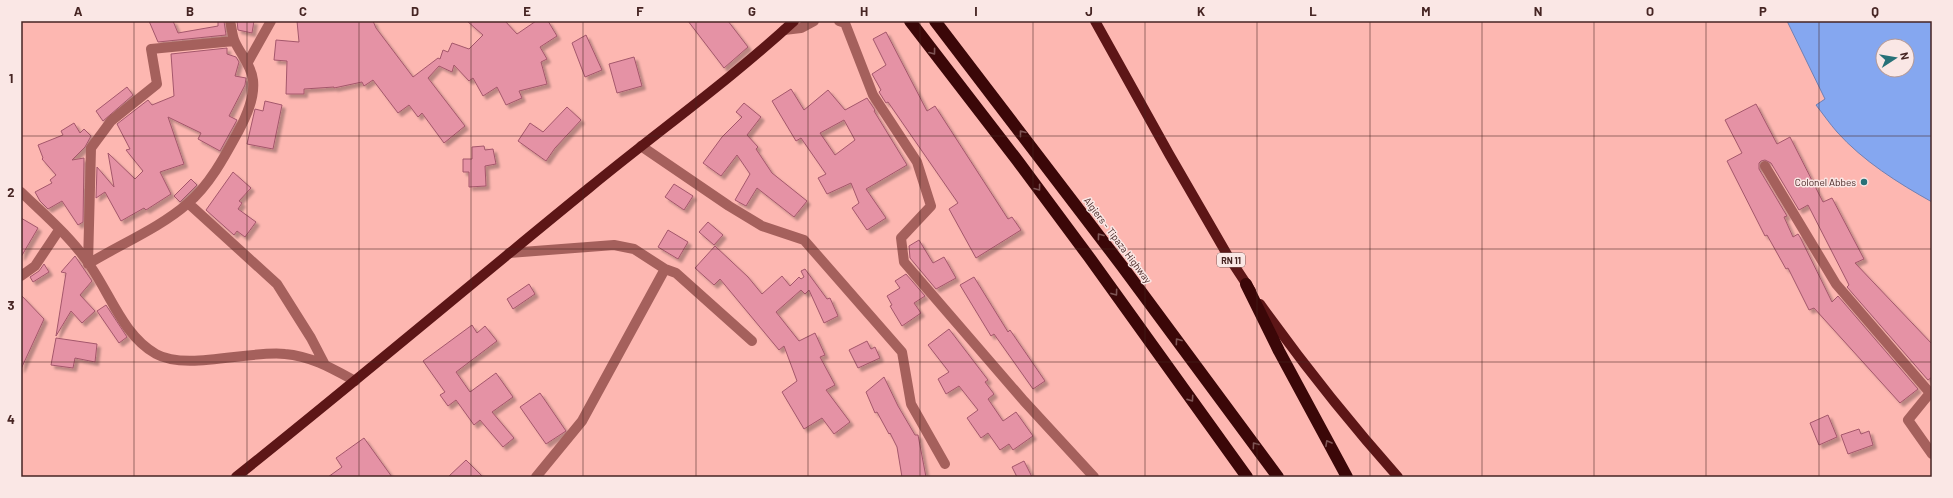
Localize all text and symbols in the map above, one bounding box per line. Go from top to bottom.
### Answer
text: A [74,3,83,19]
text: B [186,3,194,19]
text: C [299,3,307,19]
text: D [411,3,419,19]
text: E [523,3,531,19]
text: F [636,3,644,19]
text: G [748,3,756,19]
text: H [860,3,868,19]
text: I [974,3,978,19]
text: J [1085,3,1093,19]
text: K [1197,3,1205,19]
text: L [1309,3,1317,19]
text: M [1421,3,1431,19]
text: N [1534,3,1542,19]
text: O [1646,3,1654,19]
text: P [1759,3,1767,19]
text: Q [1871,3,1879,19]
north arrow [1875,38,1915,78]
one-way arrow [929,48,936,55]
text: N [1898,51,1912,61]
text: 1 [9,70,13,86]
one-way arrow [1019,130,1026,137]
place label: Colonel Abbes [1795,176,1856,188]
marker: Colonel Abbes [1859,177,1869,187]
text: 2 [7,184,15,200]
one-way arrow [1033,184,1040,191]
street label: Algiers - Tipaza Highway [1082,195,1155,286]
one-way arrow [1098,234,1105,241]
road number: RN 11 [1217,253,1245,267]
one-way arrow [1110,289,1118,296]
text: 3 [7,297,15,313]
one-way arrow [1176,338,1183,345]
one-way arrow [1186,394,1193,401]
text: 4 [7,411,15,427]
one-way arrow [1326,440,1333,447]
one-way arrow [1253,443,1260,450]

